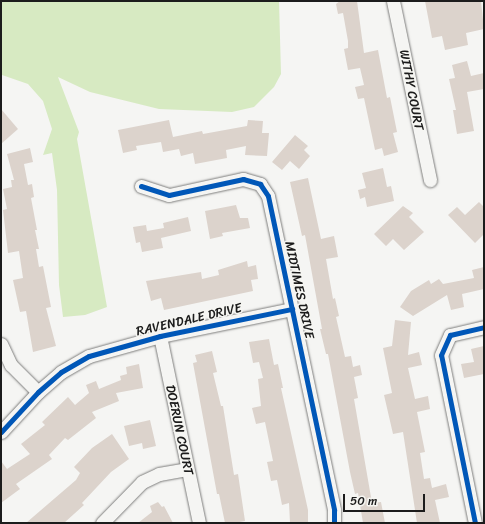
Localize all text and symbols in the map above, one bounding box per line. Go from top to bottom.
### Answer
street label: WITHY COURT [396,49,426,131]
street label: MIDTIMES DRIVE [281,240,317,340]
street label: RAVENDALE DRIVE [134,300,244,340]
street label: DOERUN COURT [162,384,196,476]
scale bar [345,486,427,512]
text: 50 m [350,490,377,512]

